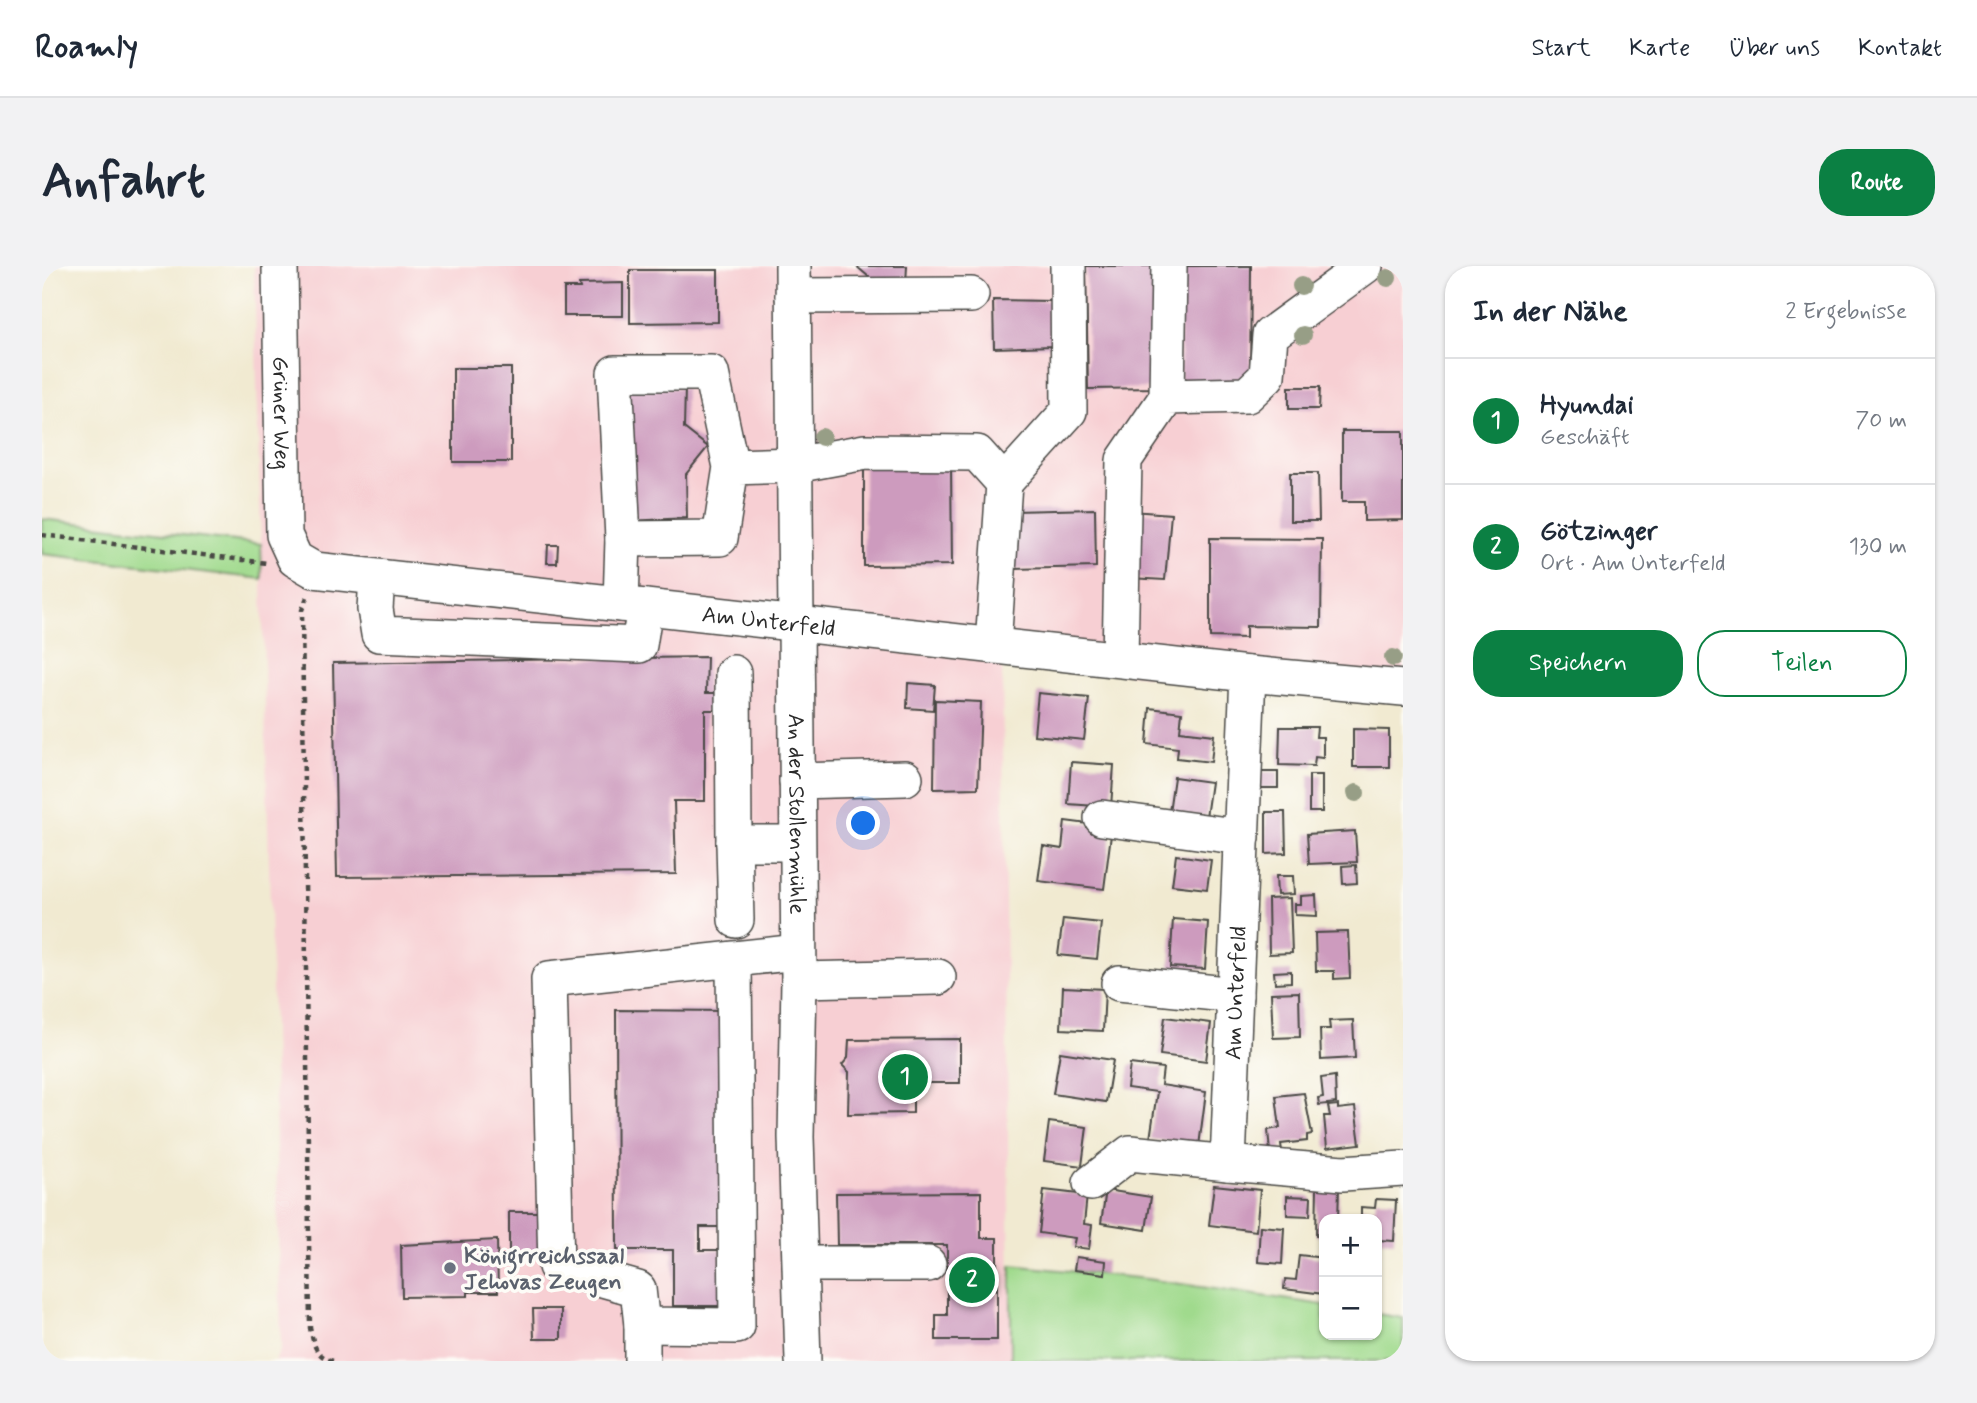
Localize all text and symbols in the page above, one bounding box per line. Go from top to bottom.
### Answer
text: Roamly [35,26,138,70]
text: Start [1531,33,1591,64]
text: Karte [1629,33,1690,64]
text: Über uns [1728,33,1820,64]
text: Kontakt [1858,33,1942,64]
button: Route [1819,149,1935,216]
text: Anfahrt [42,150,205,215]
text: In der Nähe [1473,292,1628,331]
text: 2 Ergebnisse [1785,297,1907,327]
street label: Grüner Weg [264,356,296,470]
text: Hyundai [1540,389,1633,423]
text: 1 [1491,406,1501,436]
text: 70 m [1855,406,1907,436]
text: Geschäft [1540,423,1630,453]
text: Götzinger [1540,515,1658,549]
text: 2 [1490,532,1502,562]
text: 130 m [1849,532,1907,562]
text: Ort · Am Unterfeld [1540,549,1726,579]
street label: Am Unterfeld [700,600,837,645]
button: Speichern [1473,630,1683,697]
button: Teilen [1697,630,1907,697]
street label: An der Stollenmühle [780,713,811,915]
your location [846,806,880,840]
street label: Am Unterfeld [1219,925,1255,1061]
pin: 1 [882,1051,928,1103]
map controls [1319,1214,1382,1340]
button: + [1319,1214,1382,1277]
place label: Königrreichssaal Jehovas Zeugen [464,1242,625,1298]
pin: 2 [949,1254,995,1306]
marker: Königrreichssaal Jehovas Zeugen [442,1260,458,1276]
button: − [1319,1277,1382,1340]

